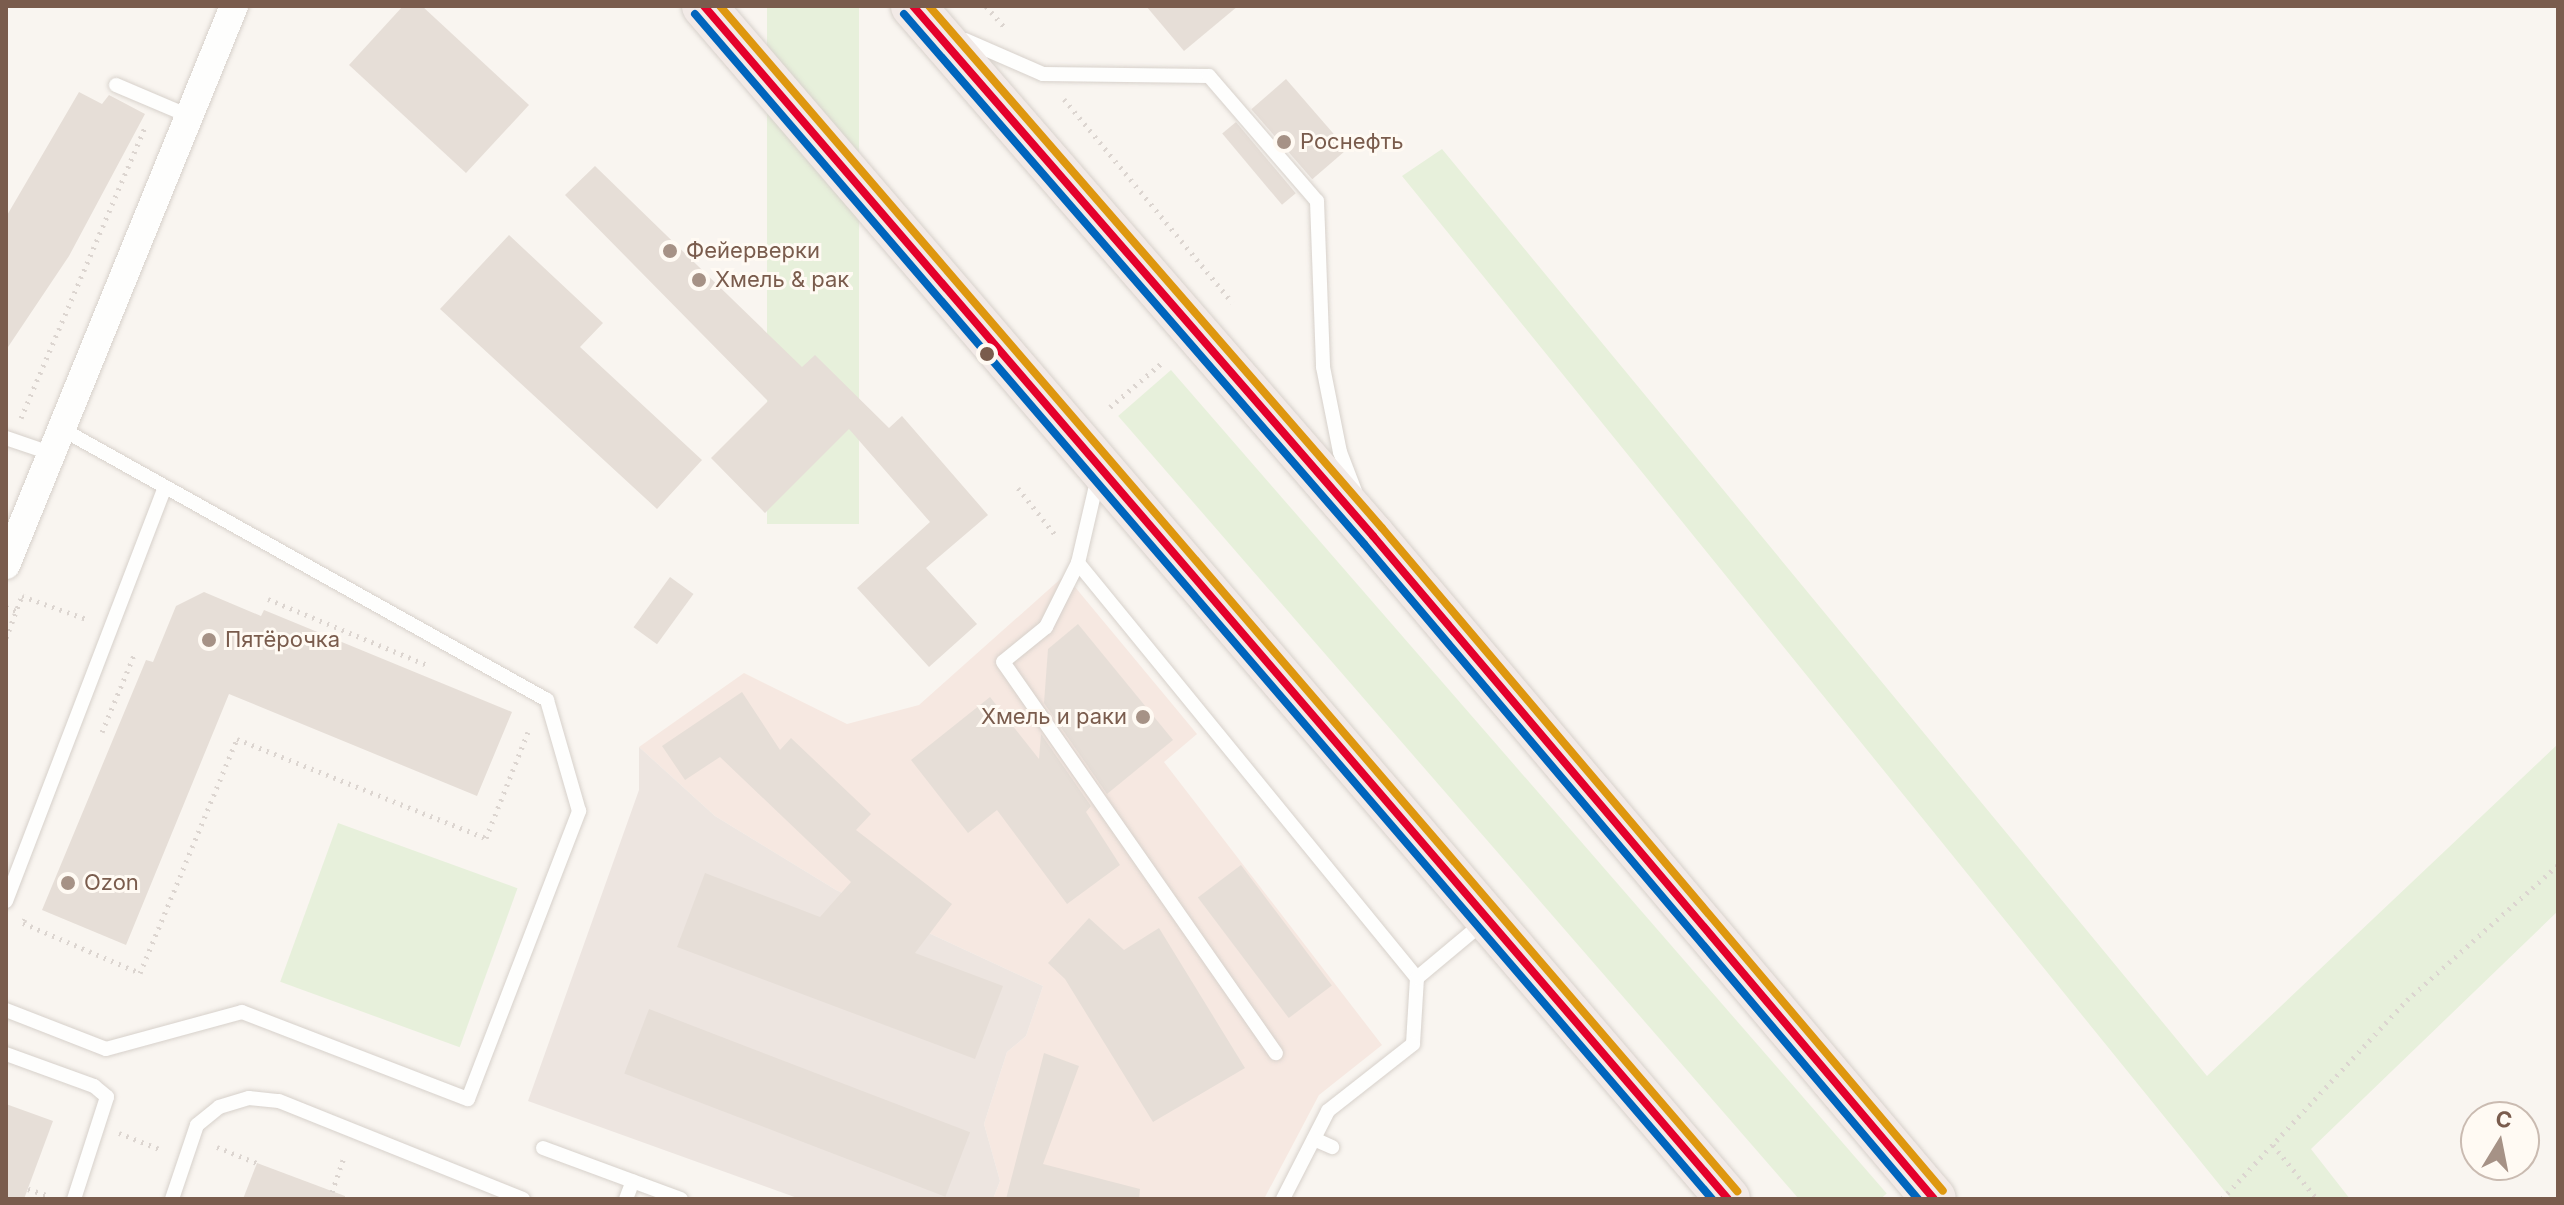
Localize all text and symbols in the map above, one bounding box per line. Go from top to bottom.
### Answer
place label: Роснефть [1300,129,1404,155]
marker: Роснефть [1275,133,1293,151]
place label: Фейерверки [686,238,820,264]
marker: Фейерверки [661,242,679,260]
place label: Хмель & рак [715,267,849,293]
marker: Хмель & рак [690,271,708,289]
unlabelled marker [979,346,995,362]
place label: Пятёрочка [225,627,340,653]
marker: Пятёрочка [200,631,218,649]
place label: Хмель и раки [981,704,1127,730]
marker: Хмель и раки [1134,708,1152,726]
place label: Ozon [84,870,139,896]
marker: Ozon [59,874,77,892]
north arrow [2460,1101,2540,1181]
text: С [2494,1105,2514,1134]

